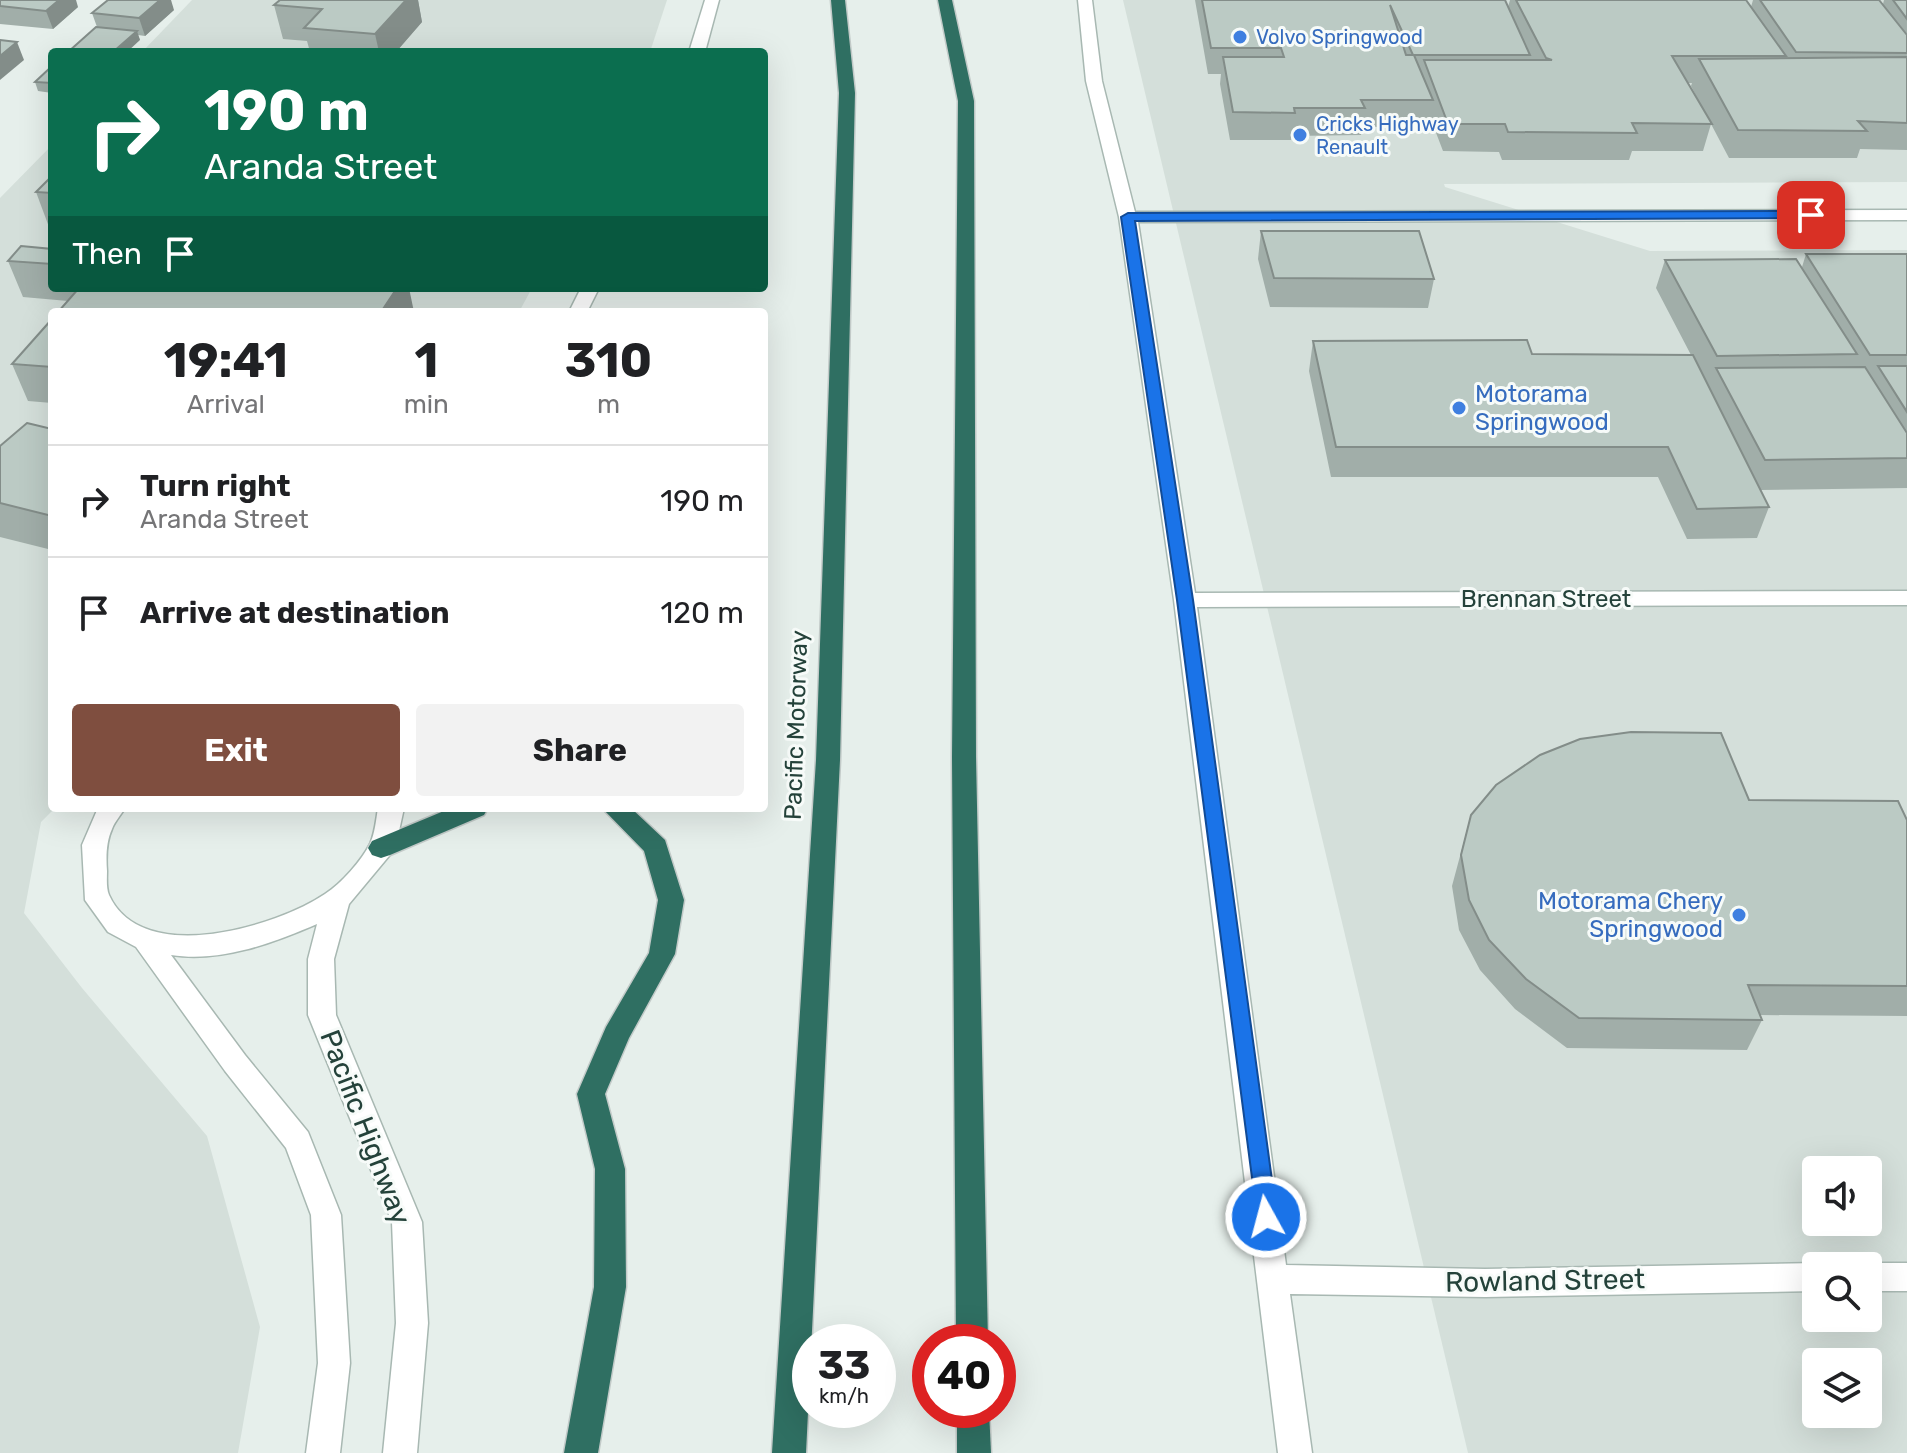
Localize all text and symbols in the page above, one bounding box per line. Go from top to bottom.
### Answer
place label: Volvo Springwood [1256,25,1423,49]
marker: Volvo Springwood [1231,28,1249,46]
text: 190 m [204,78,369,144]
icon: right [72,80,176,184]
place label: Cricks Highway Renault [1316,112,1459,159]
marker: Cricks Highway Renault [1291,126,1309,144]
text: Aranda Street [204,145,437,188]
pin [1777,181,1845,249]
icon: arrive [1789,193,1833,237]
icon: arrive [158,232,202,276]
text: Then [72,236,142,272]
text: 19:41 [164,332,288,389]
text: 1 [414,332,438,389]
text: 310 [565,332,652,389]
place label: Motorama Springwood [1475,380,1609,436]
text: Arrival [187,389,265,420]
text: min [404,389,449,420]
text: m [597,389,620,420]
marker: Motorama Springwood [1450,399,1468,417]
text: Turn right [140,468,291,504]
icon: right [72,479,116,523]
text: 190 m [660,483,744,519]
text: Aranda Street [140,504,309,535]
street label: Brennan Street [1461,585,1631,613]
icon: arrive [72,591,116,635]
text: Arrive at destination [140,595,450,631]
text: 120 m [660,595,744,631]
street label: Pacific Motorway [779,630,813,820]
button: Exit [72,704,400,796]
button: Share [416,704,744,796]
place label: Motorama Chery Springwood [1538,887,1723,943]
marker: Motorama Chery Springwood [1730,906,1748,924]
street label: Pacific Highway [313,1025,418,1229]
map controls [1802,1156,1882,1428]
button: sound [1802,1156,1882,1236]
position arrow [1224,1175,1308,1259]
button: search [1802,1252,1882,1332]
street label: Rowland Street [1445,1262,1645,1299]
speed limit sign: 40 [912,1324,1016,1428]
text: 33 [818,1342,870,1389]
button: layers [1802,1348,1882,1428]
text: km/h [819,1384,869,1408]

